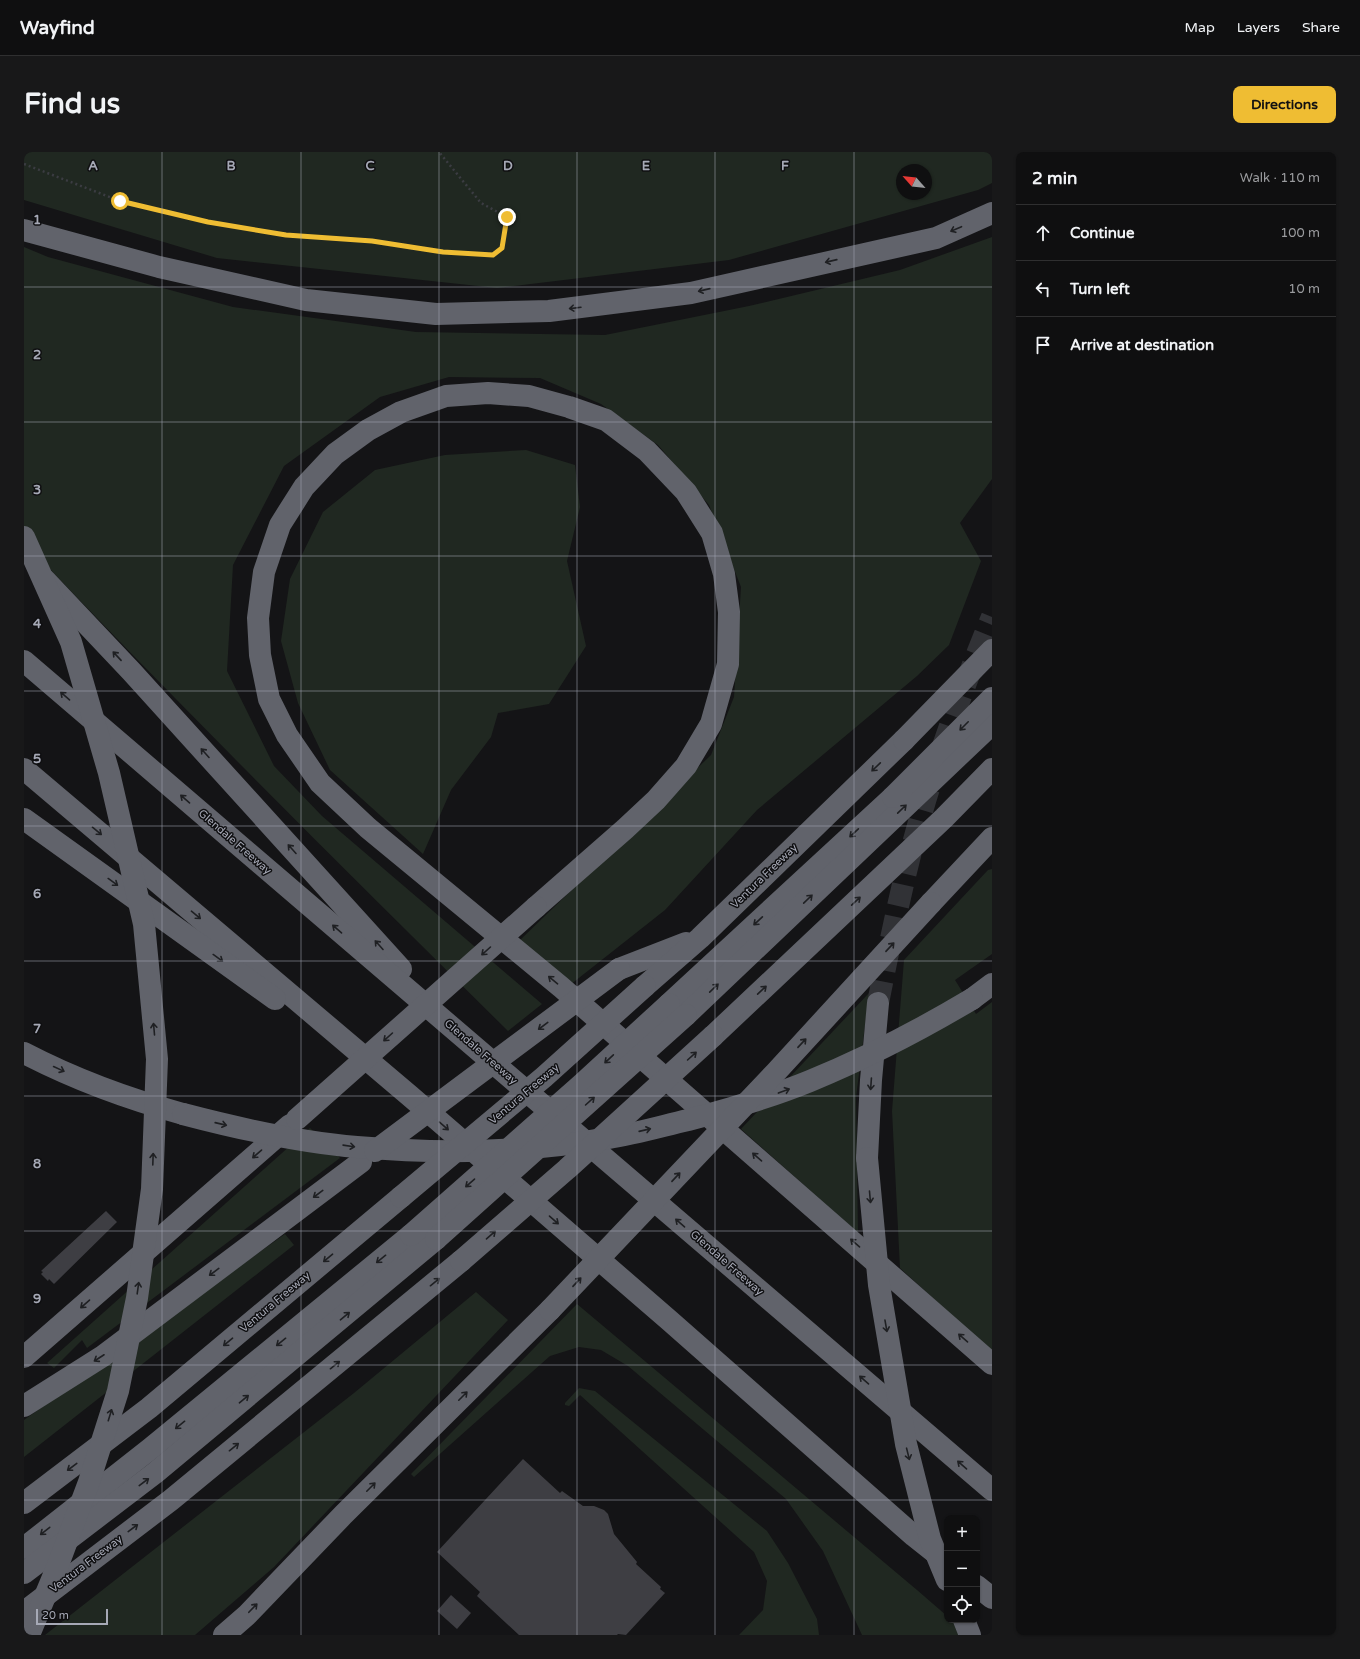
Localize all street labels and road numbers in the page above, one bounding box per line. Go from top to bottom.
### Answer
street label: Glendale Freeway [196,807,274,877]
street label: Ventura Freeway [728,841,800,911]
street label: Glendale Freeway [442,1017,520,1087]
street label: Ventura Freeway [486,1061,562,1127]
street label: Glendale Freeway [688,1228,766,1298]
street label: Ventura Freeway [237,1269,313,1335]
street label: Ventura Freeway [47,1532,125,1596]

